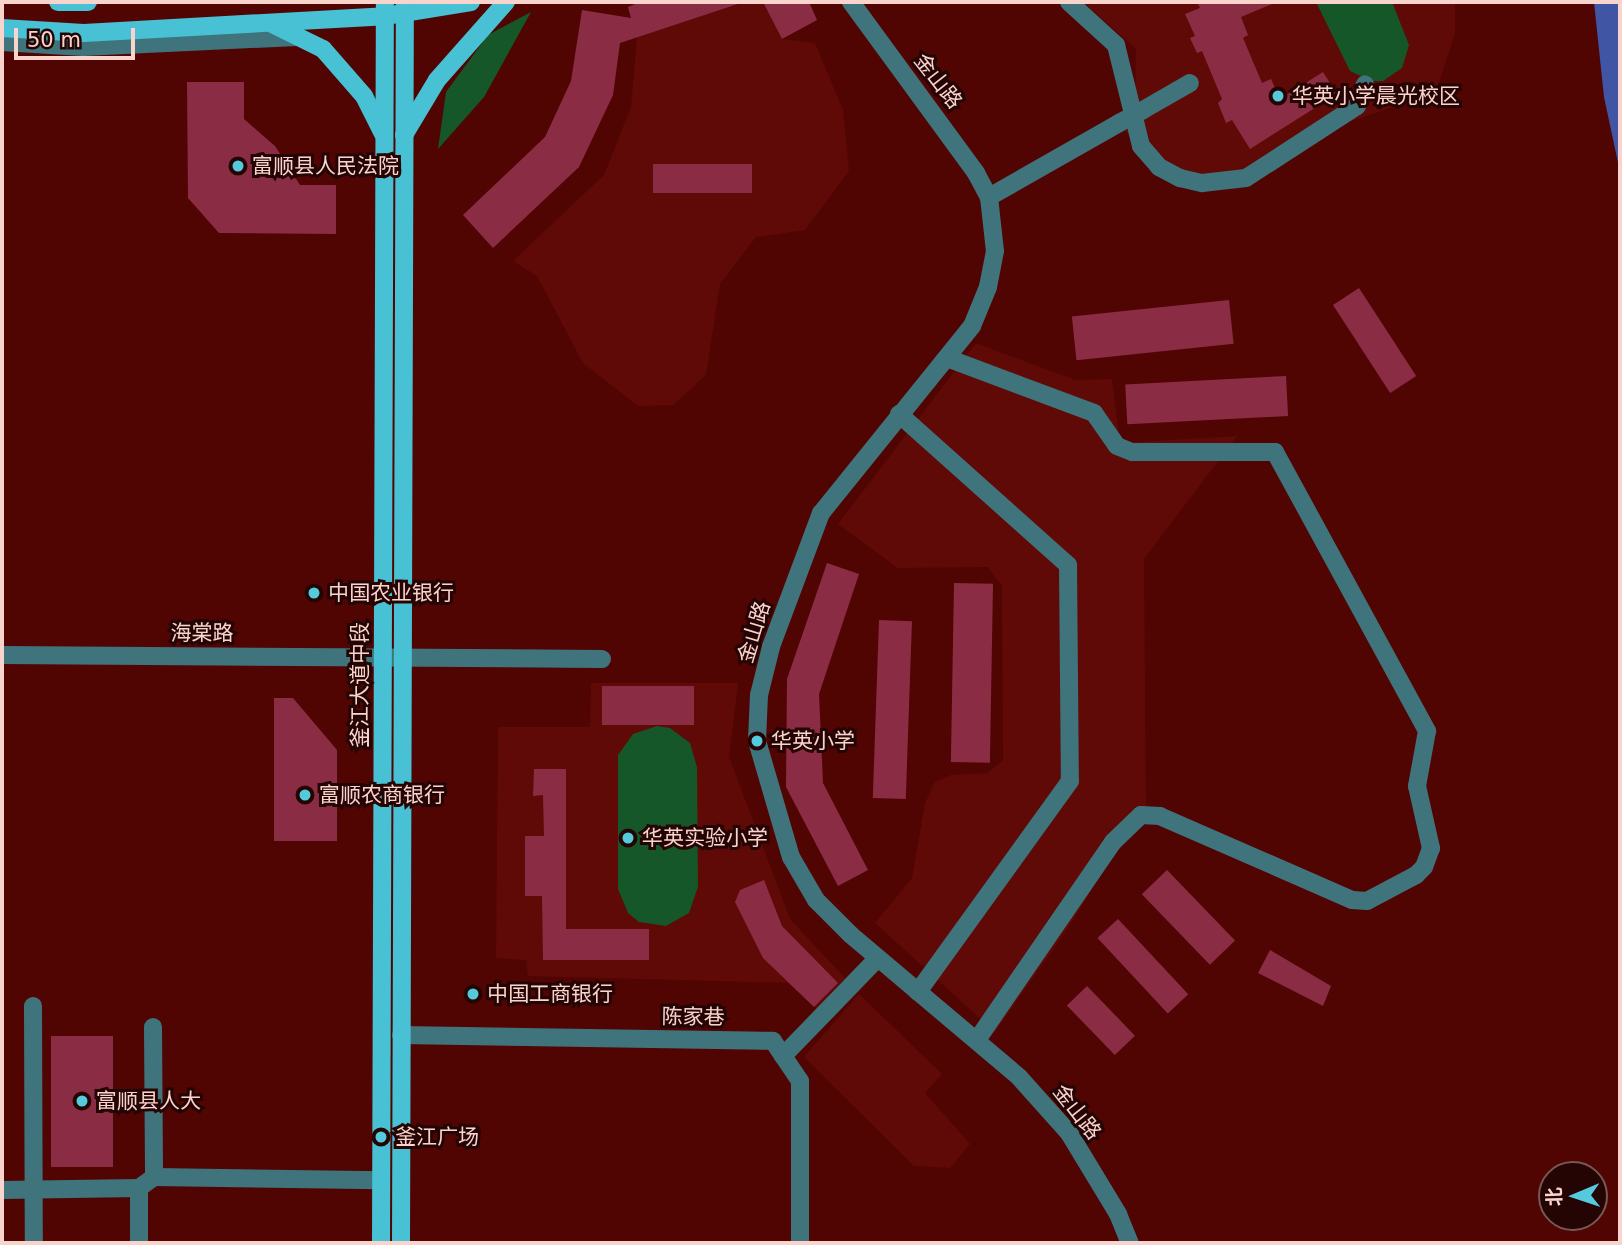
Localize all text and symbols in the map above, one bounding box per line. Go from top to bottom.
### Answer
scale bar [18,14,138,58]
text: 50 m [27,28,81,52]
street label: 金山路 [909,48,967,114]
place label: 华英小学晨光校区 [1292,83,1460,109]
marker: 华英小学晨光校区 [1270,88,1286,104]
place label: 富顺县人民法院 [252,153,399,179]
marker: 富顺县人民法院 [230,158,246,174]
place label: 中国农业银行 [328,580,454,606]
marker: 中国农业银行 [306,585,322,601]
street label: 金山路 [733,598,775,666]
street label: 海棠路 [171,620,233,646]
street label: 釜江大道中段 [347,622,373,748]
place label: 华英小学 [771,728,855,754]
marker: 华英小学 [749,733,765,749]
place label: 富顺农商银行 [319,782,445,808]
marker: 富顺农商银行 [297,787,313,803]
place label: 华英实验小学 [642,825,768,851]
marker: 华英实验小学 [620,830,636,846]
place label: 中国工商银行 [487,981,613,1007]
marker: 中国工商银行 [465,986,481,1002]
street label: 陈家巷 [661,1004,725,1030]
street label: 金山路 [1048,1079,1106,1145]
place label: 富顺县人大 [96,1088,201,1114]
marker: 富顺县人大 [74,1093,90,1109]
place label: 釜江广场 [395,1124,479,1150]
marker: 釜江广场 [373,1129,389,1145]
north arrow [1538,1161,1608,1231]
text: 北 [1543,1187,1565,1207]

